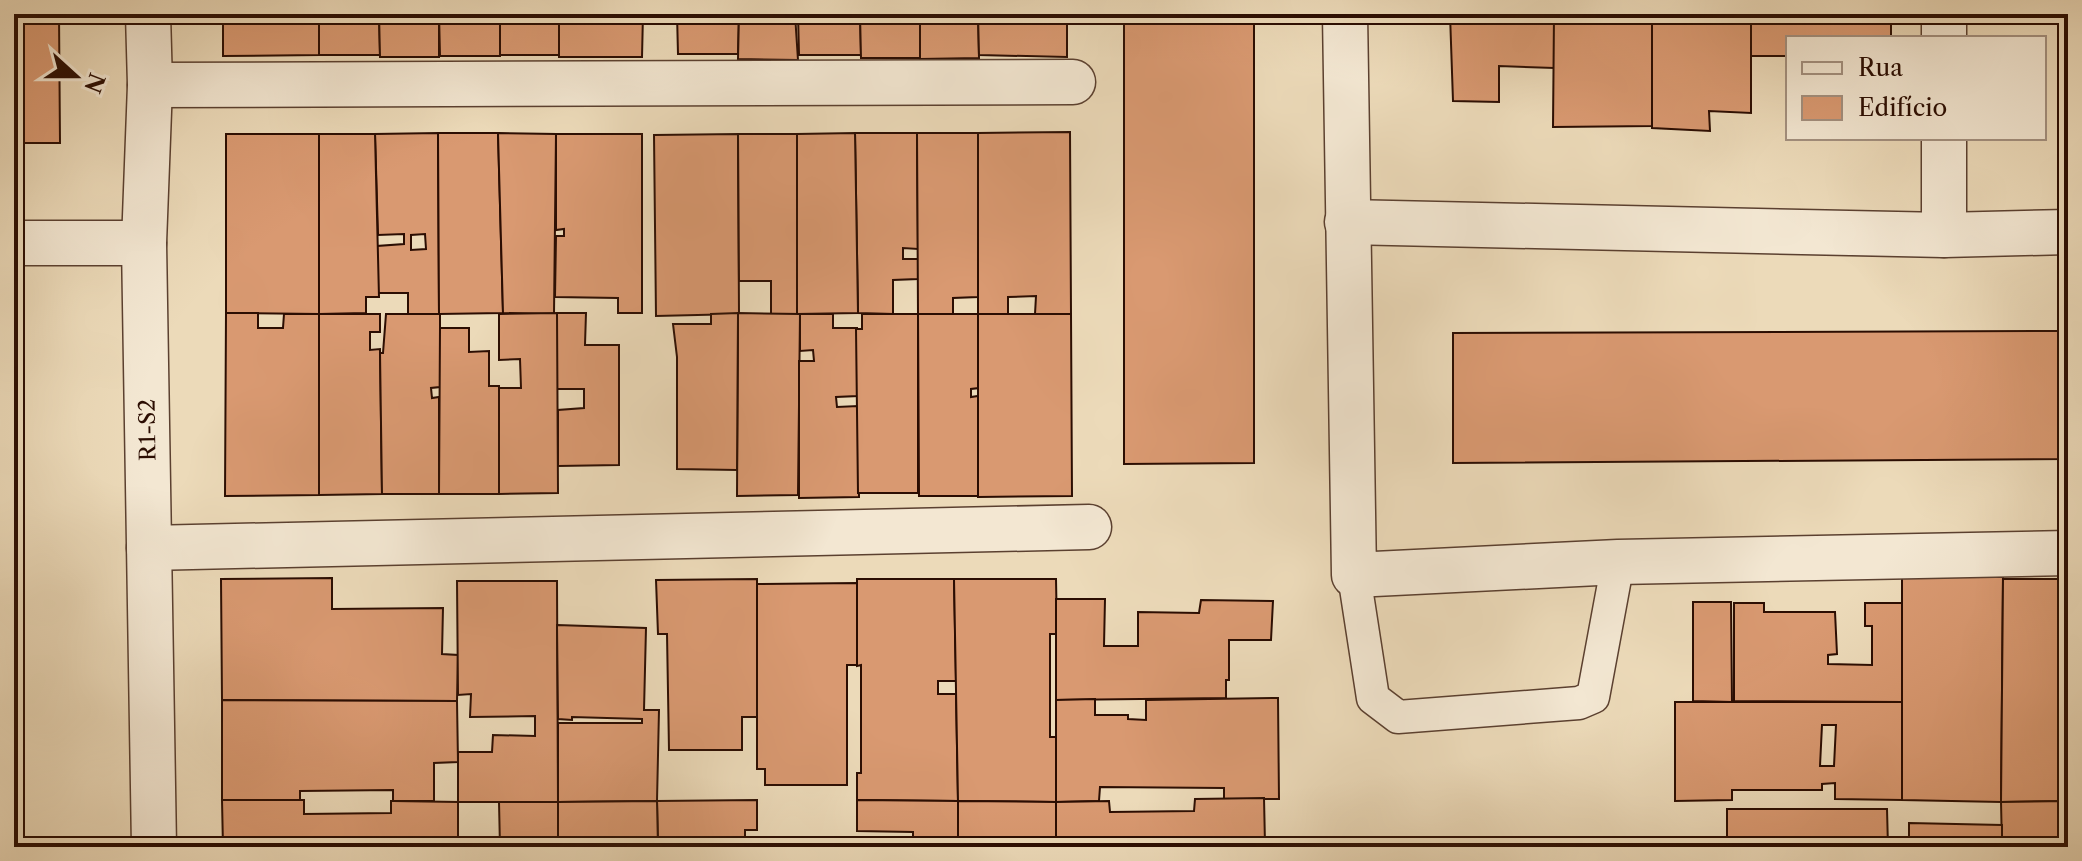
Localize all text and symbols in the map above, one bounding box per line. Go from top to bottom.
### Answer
north arrow [36,36,116,116]
legend [1786,36,2046,140]
text: Rua [1858,53,1903,82]
text: N [78,69,110,97]
text: Edifício [1858,93,1947,122]
street label: R1-S2 [133,399,162,461]

